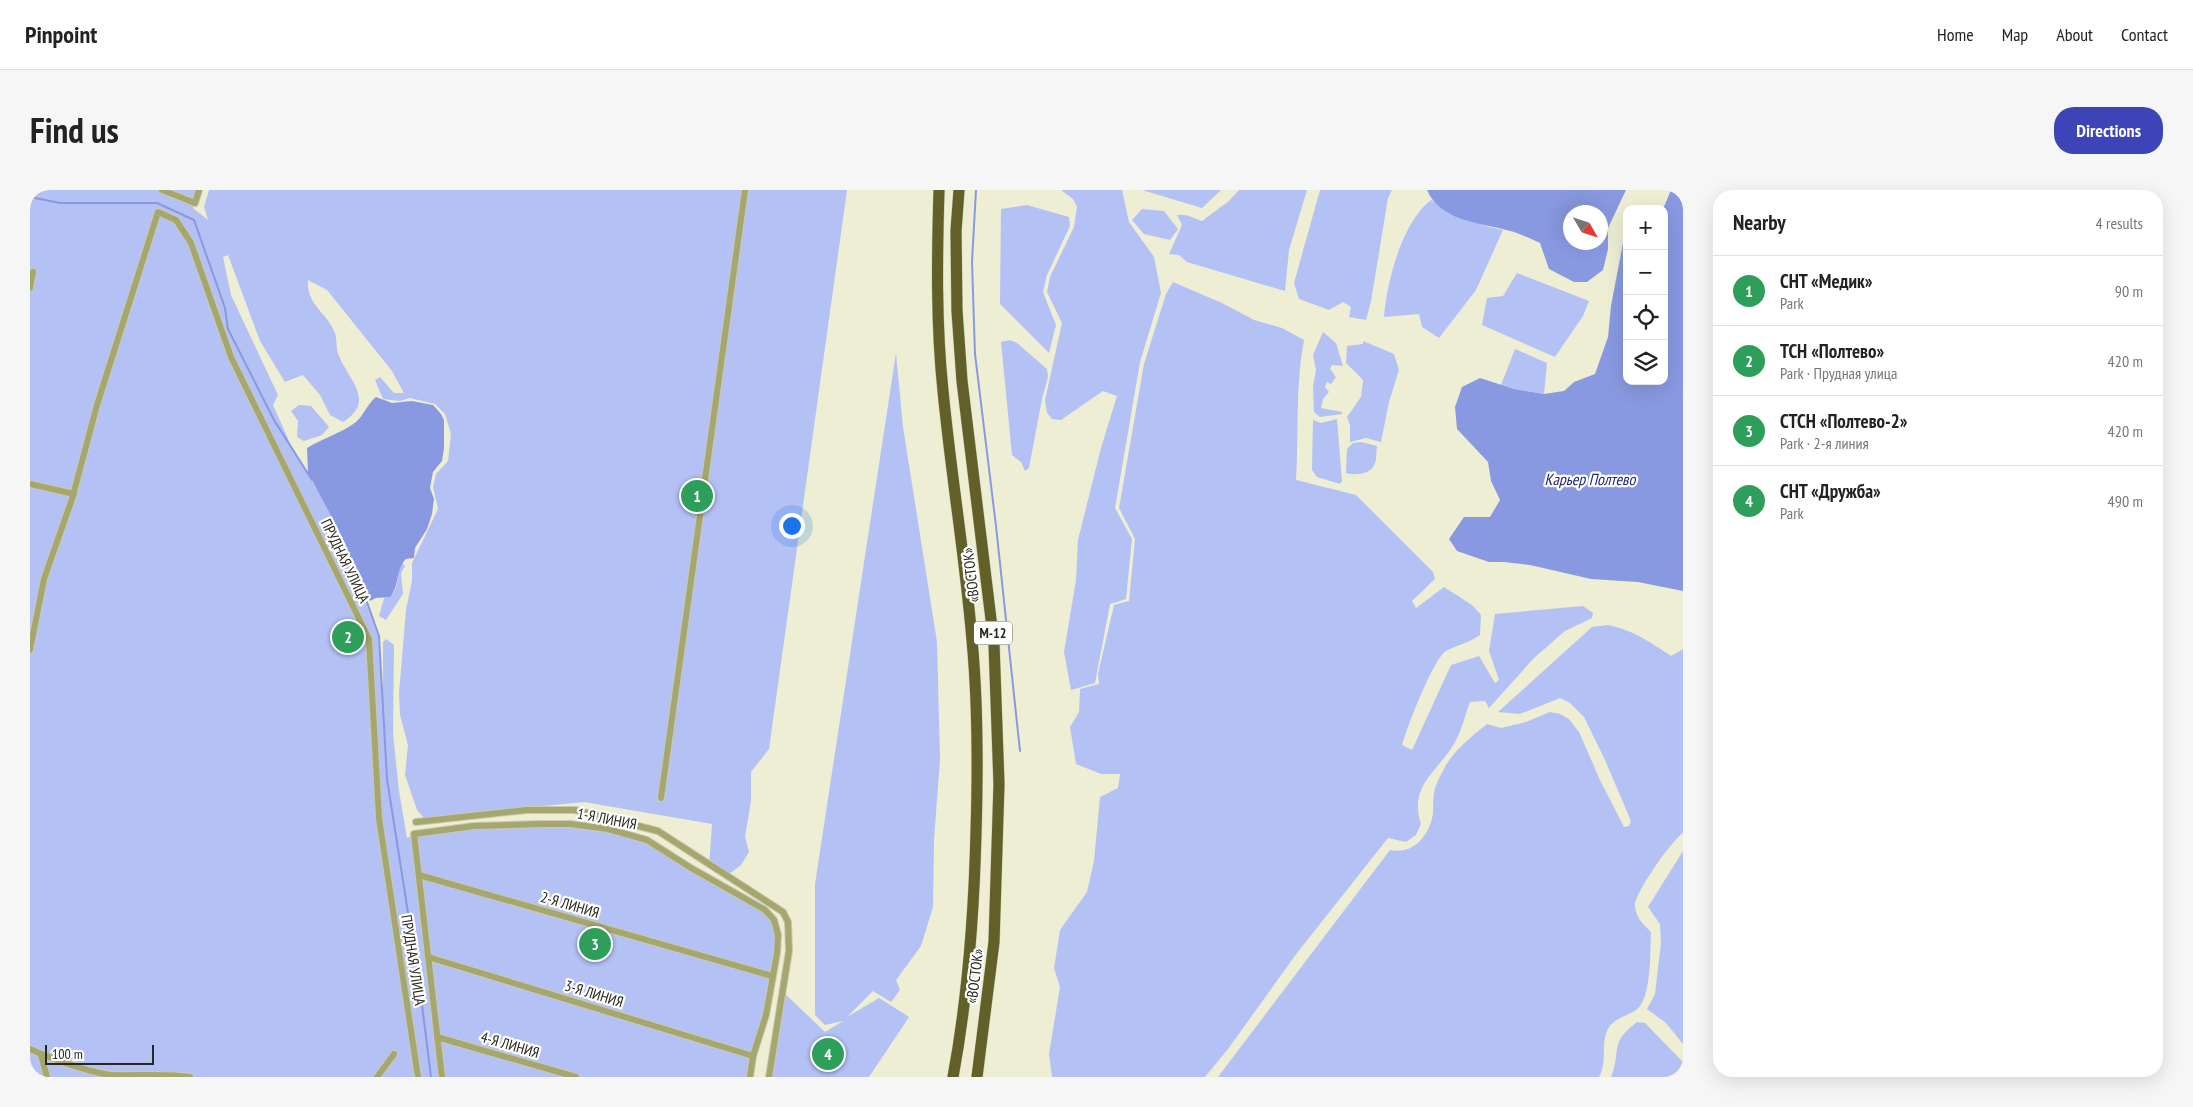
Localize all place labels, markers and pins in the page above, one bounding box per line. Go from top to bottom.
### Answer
pin: 1 [681,477,713,515]
pin: 2 [332,618,364,656]
pin: 3 [579,925,611,963]
pin: 4 [812,1035,844,1073]

